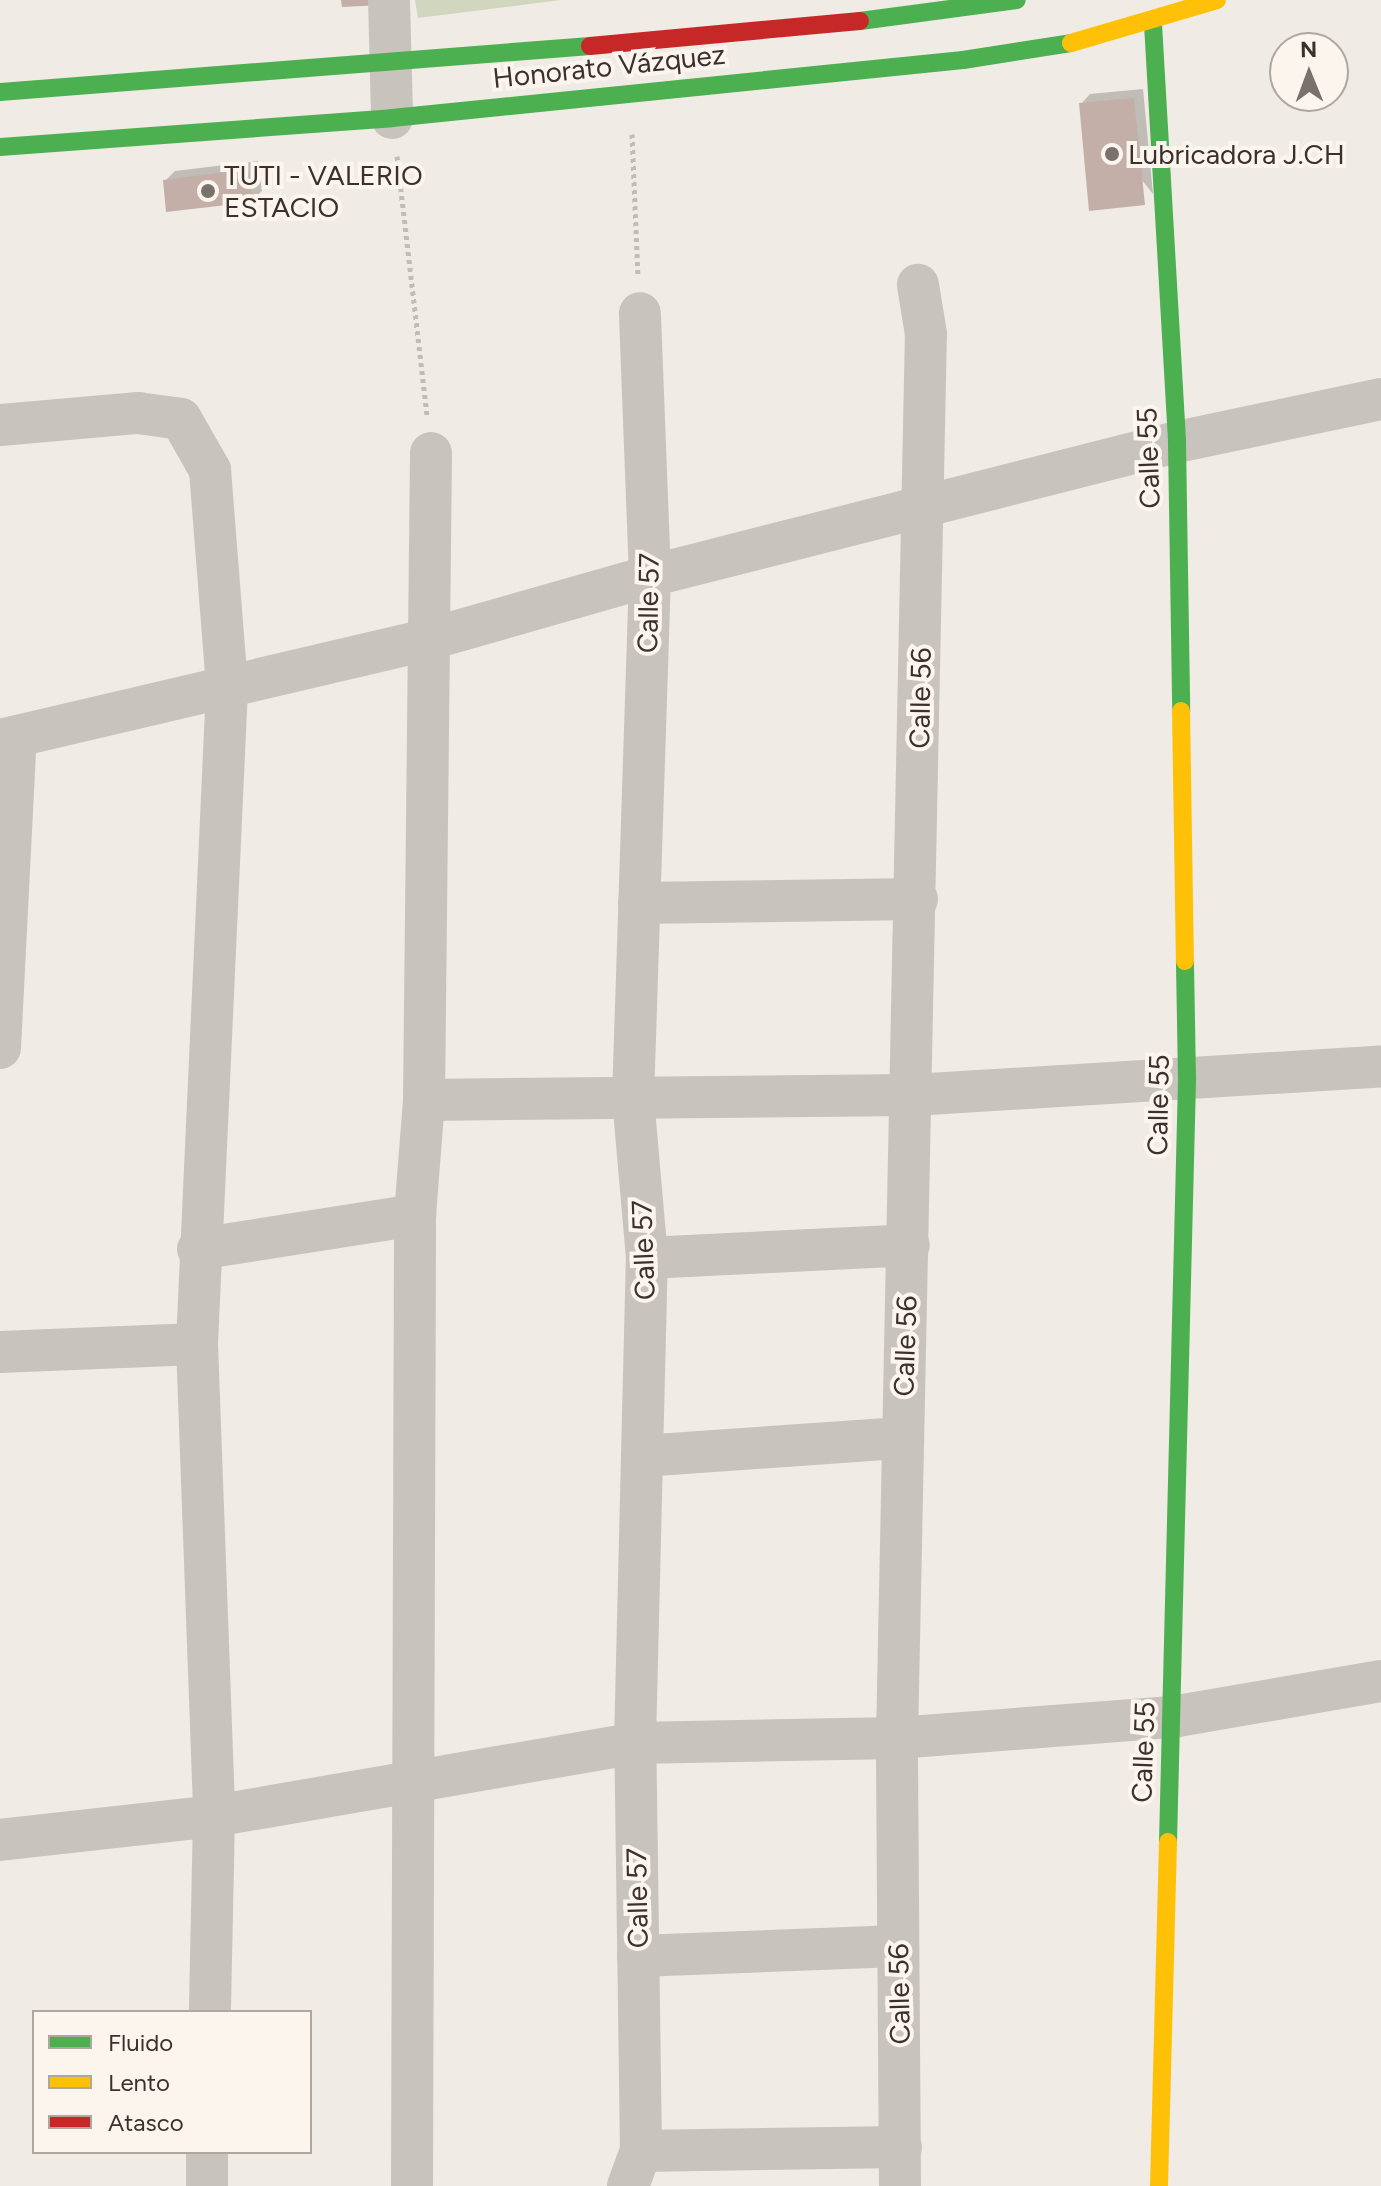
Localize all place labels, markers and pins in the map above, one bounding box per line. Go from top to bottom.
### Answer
place label: Lubricadora J.CH [1128,137,1345,171]
marker: Lubricadora J.CH [1103,145,1121,163]
place label: TUTI - VALERIO ESTACIO [224,158,423,224]
marker: TUTI - VALERIO ESTACIO [199,182,217,200]

